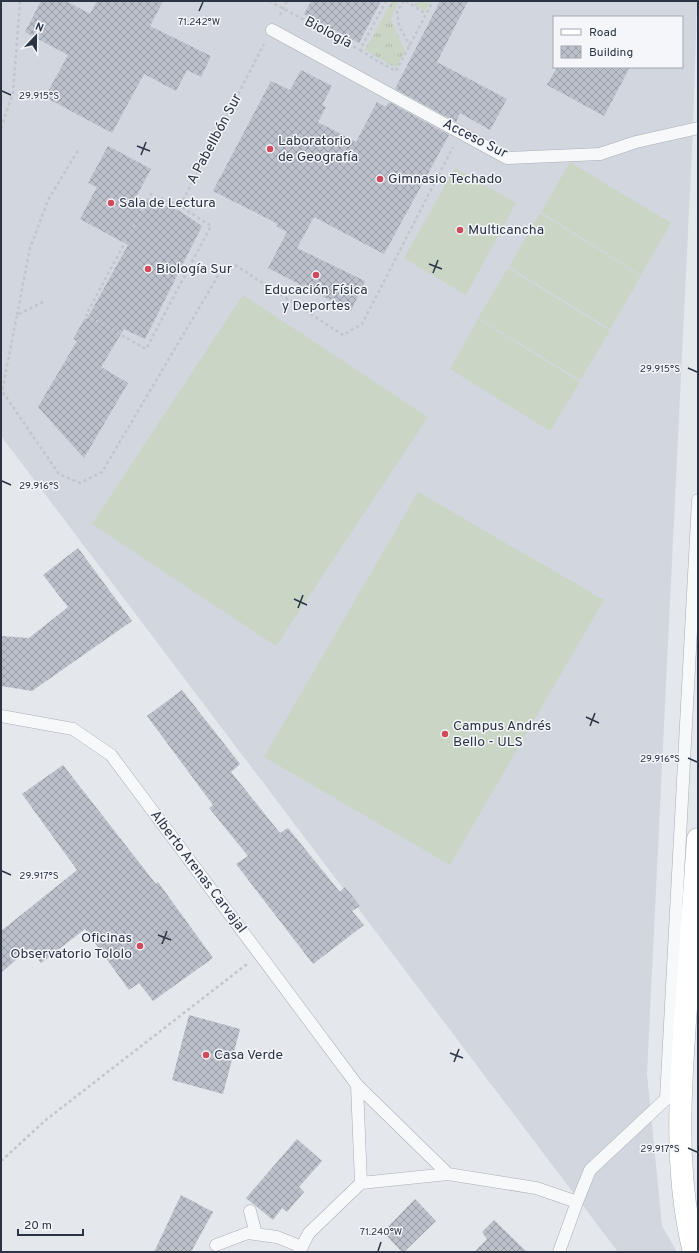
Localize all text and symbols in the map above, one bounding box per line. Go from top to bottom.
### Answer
street label: Biología [301,14,355,52]
north arrow [16,16,56,56]
text: 71.242°W [178,16,220,29]
legend [553,16,683,68]
text: N [33,20,46,36]
text: Road [589,25,617,41]
text: Building [589,45,633,61]
text: 29.915°S [19,90,59,103]
street label: A Pabellbón Sur [184,90,246,187]
street label: Acceso Sur [440,115,511,163]
place label: Laboratorio de Geografía [278,133,358,166]
marker: Laboratorio de Geografía [265,144,275,154]
place label: Gimnasio Techado [388,171,502,188]
marker: Gimnasio Techado [375,174,385,184]
place label: Sala de Lectura [119,195,216,212]
marker: Sala de Lectura [106,198,116,208]
place label: Multicancha [468,222,544,239]
marker: Multicancha [455,225,465,235]
place label: Biología Sur [156,261,233,278]
marker: Biología Sur [143,264,153,274]
marker: Educación Física y Deportes [311,270,321,280]
place label: Educación Física y Deportes [264,282,368,315]
text: 29.915°S [640,363,680,376]
text: 29.916°S [19,480,59,493]
place label: Campus Andrés Bello - ULS [453,718,551,751]
marker: Campus Andrés Bello - ULS [440,729,450,739]
text: 29.916°S [640,753,680,766]
street label: Alberto Arenas Carvajal [146,807,250,937]
text: 29.917°S [19,870,59,883]
place label: Oficinas Observatorio Tololo [10,930,132,963]
marker: Oficinas Observatorio Tololo [135,941,145,951]
place label: Casa Verde [214,1047,283,1064]
marker: Casa Verde [201,1050,211,1060]
text: 29.917°S [640,1143,680,1156]
scale bar [18,1211,83,1237]
text: 20 m [24,1218,52,1234]
text: 71.240°W [360,1226,402,1239]

